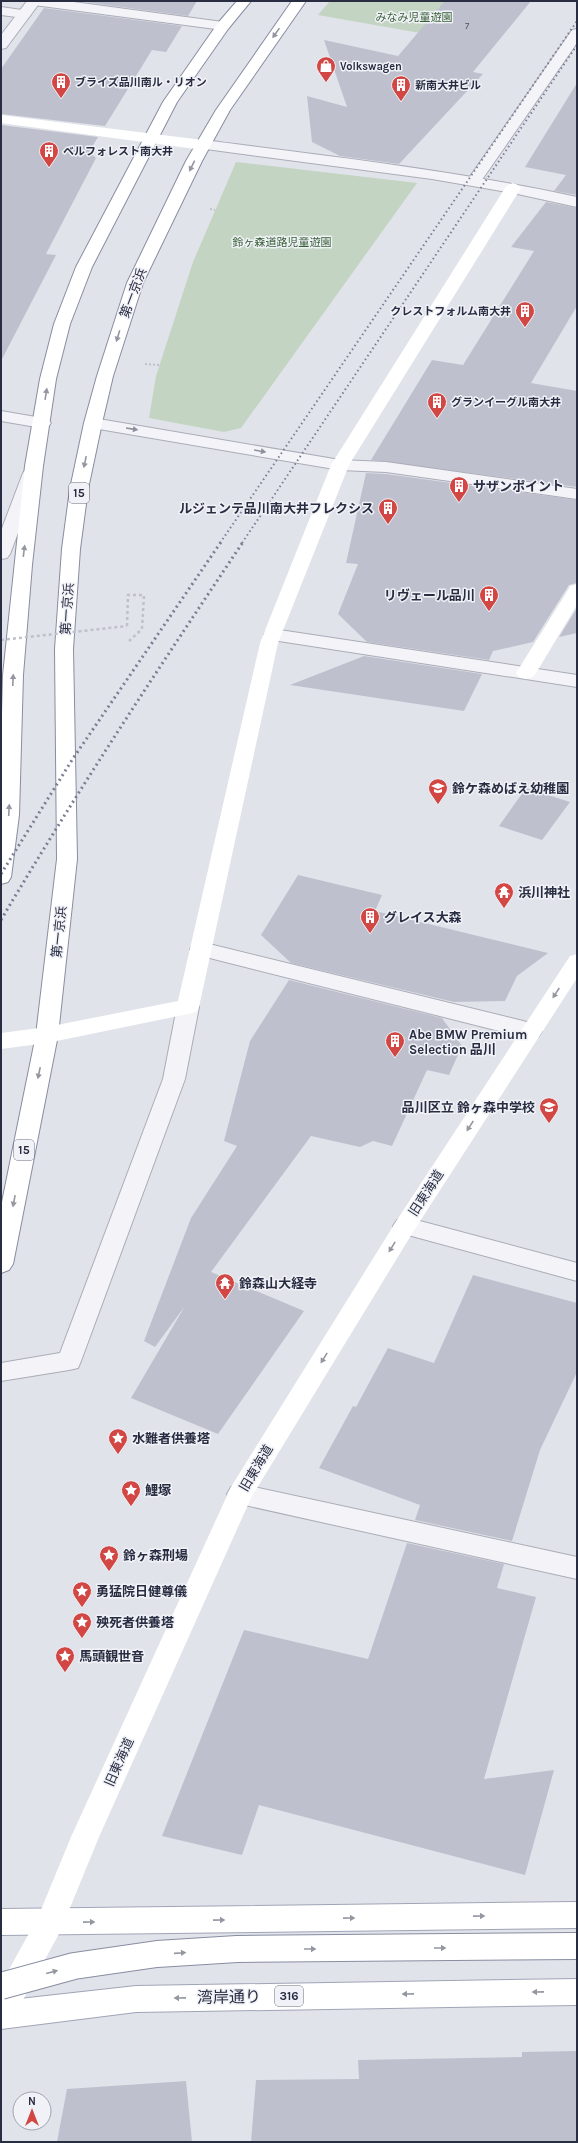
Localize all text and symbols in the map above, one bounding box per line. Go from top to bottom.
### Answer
park label: みなみ児童遊園 [376,11,453,24]
house number: 7 [465,21,470,31]
one-way arrow [272,27,280,38]
shop icon: Volkswagen [315,55,337,83]
place label: Volkswagen [340,60,402,73]
building icon: ブライズ品川南ル・リオン [50,71,72,99]
building icon: 新南大井ビル [390,74,412,102]
place label: ブライズ品川南ル・リオン [75,76,207,89]
place label: 新南大井ビル [415,79,481,92]
building icon: ベルフォレスト南大井 [38,140,60,168]
place label: ベルフォレスト南大井 [63,145,173,158]
one-way arrow [189,160,195,172]
park label: 鈴ヶ森道路児童遊園 [233,236,332,249]
street label: 第一京浜 [117,266,149,320]
building icon: クレストフォルム南大井 [514,300,536,328]
place label: クレストフォルム南大井 [390,305,511,318]
one-way arrow [115,330,121,342]
one-way arrow [43,388,49,400]
building icon: グランイーグル南大井 [426,391,448,419]
place label: グランイーグル南大井 [451,396,561,409]
one-way arrow [126,426,138,432]
one-way arrow [254,448,266,454]
one-way arrow [82,456,88,468]
building icon: サザンポイント [448,475,470,503]
place label: サザンポイント [473,479,564,494]
road number: 15 [69,483,89,503]
building icon: ルジェンテ品川南大井フレクシス [377,497,399,525]
place label: ルジェンテ品川南大井フレクシス [179,501,374,516]
one-way arrow [21,545,27,557]
street label: 第一京浜 [58,583,76,635]
building icon: リヴェール品川 [478,584,500,612]
place label: リヴェール品川 [384,588,475,603]
one-way arrow [9,674,16,686]
school or university icon: 鈴ケ森めばえ幼稚園 [427,777,449,805]
place label: 鈴ケ森めばえ幼稚園 [452,781,569,796]
one-way arrow [6,803,12,816]
temple icon: 浜川神社 [493,881,515,909]
place label: 浜川神社 [518,885,570,900]
street label: 第一京浜 [49,905,69,959]
building icon: グレイス大森 [359,906,381,934]
place label: グレイス大森 [384,910,462,925]
one-way arrow [552,988,560,999]
place label: Abe BMW Premium Selection 品川 [409,1027,527,1057]
building icon: Abe BMW Premium Selection 品川 [384,1030,406,1058]
one-way arrow [36,1067,42,1080]
school or university icon: 品川区立 鈴ヶ森中学校 [538,1096,560,1124]
place label: 品川区立 鈴ヶ森中学校 [402,1100,535,1115]
one-way arrow [466,1121,474,1131]
road number: 15 [14,1140,34,1160]
street label: 旧東海道 [406,1167,446,1219]
one-way arrow [10,1195,16,1207]
one-way arrow [388,1241,395,1253]
temple icon: 鈴森山大経寺 [214,1272,236,1300]
place label: 鈴森山大経寺 [239,1276,317,1291]
one-way arrow [320,1352,327,1364]
place icon: 水難者供養塔 [107,1427,129,1455]
place label: 水難者供養塔 [132,1431,210,1446]
street label: 旧東海道 [236,1442,276,1494]
place icon: 鯉塚 [120,1479,142,1507]
place label: 鯉塚 [145,1483,171,1498]
place icon: 鈴ヶ森刑場 [98,1544,120,1572]
place label: 鈴ヶ森刑場 [123,1548,188,1563]
place icon: 勇猛院日健尊儀 [71,1580,93,1608]
place label: 勇猛院日健尊儀 [96,1584,187,1599]
place icon: 殃死者供養塔 [71,1611,93,1639]
place label: 殃死者供養塔 [96,1615,174,1630]
place icon: 馬頭観世音 [54,1645,76,1673]
place label: 馬頭観世音 [79,1649,144,1664]
street label: 旧東海道 [102,1735,136,1789]
one-way arrow [473,1913,485,1920]
one-way arrow [343,1915,355,1922]
one-way arrow [213,1917,226,1923]
one-way arrow [83,1919,96,1925]
one-way arrow [434,1944,446,1951]
one-way arrow [304,1945,316,1952]
one-way arrow [174,1949,186,1956]
one-way arrow [46,1969,58,1975]
road number: 316 [275,1986,303,2006]
street label: 湾岸通り [197,1987,261,2007]
one-way arrow [531,1989,544,1995]
one-way arrow [401,1991,414,1997]
one-way arrow [173,1995,186,2001]
north arrow [12,2091,52,2131]
text: N [28,2095,36,2108]

